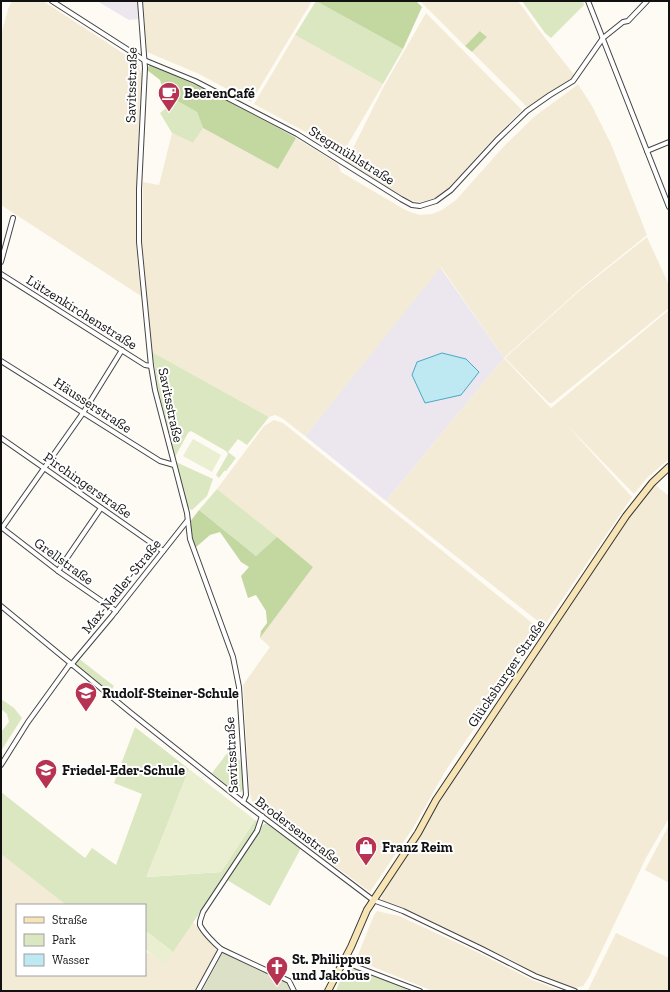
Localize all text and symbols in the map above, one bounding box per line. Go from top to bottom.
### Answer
street label: Savitsstraße [122,46,141,123]
cafe icon: BeerenCafé [156,80,182,113]
place label: BeerenCafé [184,85,255,102]
street label: Stegmühlstraße [306,122,398,189]
street label: Lützenkirchenstraße [23,271,141,354]
street label: Savitsstraße [154,366,187,444]
street label: Häusserstraße [51,374,135,437]
street label: Pirchingerstraße [40,449,135,522]
street label: Grellstraße [31,534,97,589]
street label: Max-Nadler-Straße [78,535,165,637]
street label: Glücksburger Straße [464,616,549,730]
school or university icon: Rudolf-Steiner-Schule [73,680,99,713]
place label: Rudolf-Steiner-Schule [102,685,239,702]
street label: Savitsstraße [221,716,242,793]
school or university icon: Friedel-Eder-Schule [33,757,59,790]
place label: Friedel-Eder-Schule [62,762,185,779]
street label: Brodersenstraße [252,793,344,868]
shop icon: Franz Reim [353,834,379,867]
place label: Franz Reim [382,839,454,856]
legend [16,904,146,976]
text: Straße [52,913,88,927]
text: Park [52,933,77,947]
place label: St. Philippus und Jakobus [292,951,371,984]
text: Wasser [52,953,90,967]
church icon: St. Philippus und Jakobus [264,954,290,987]

